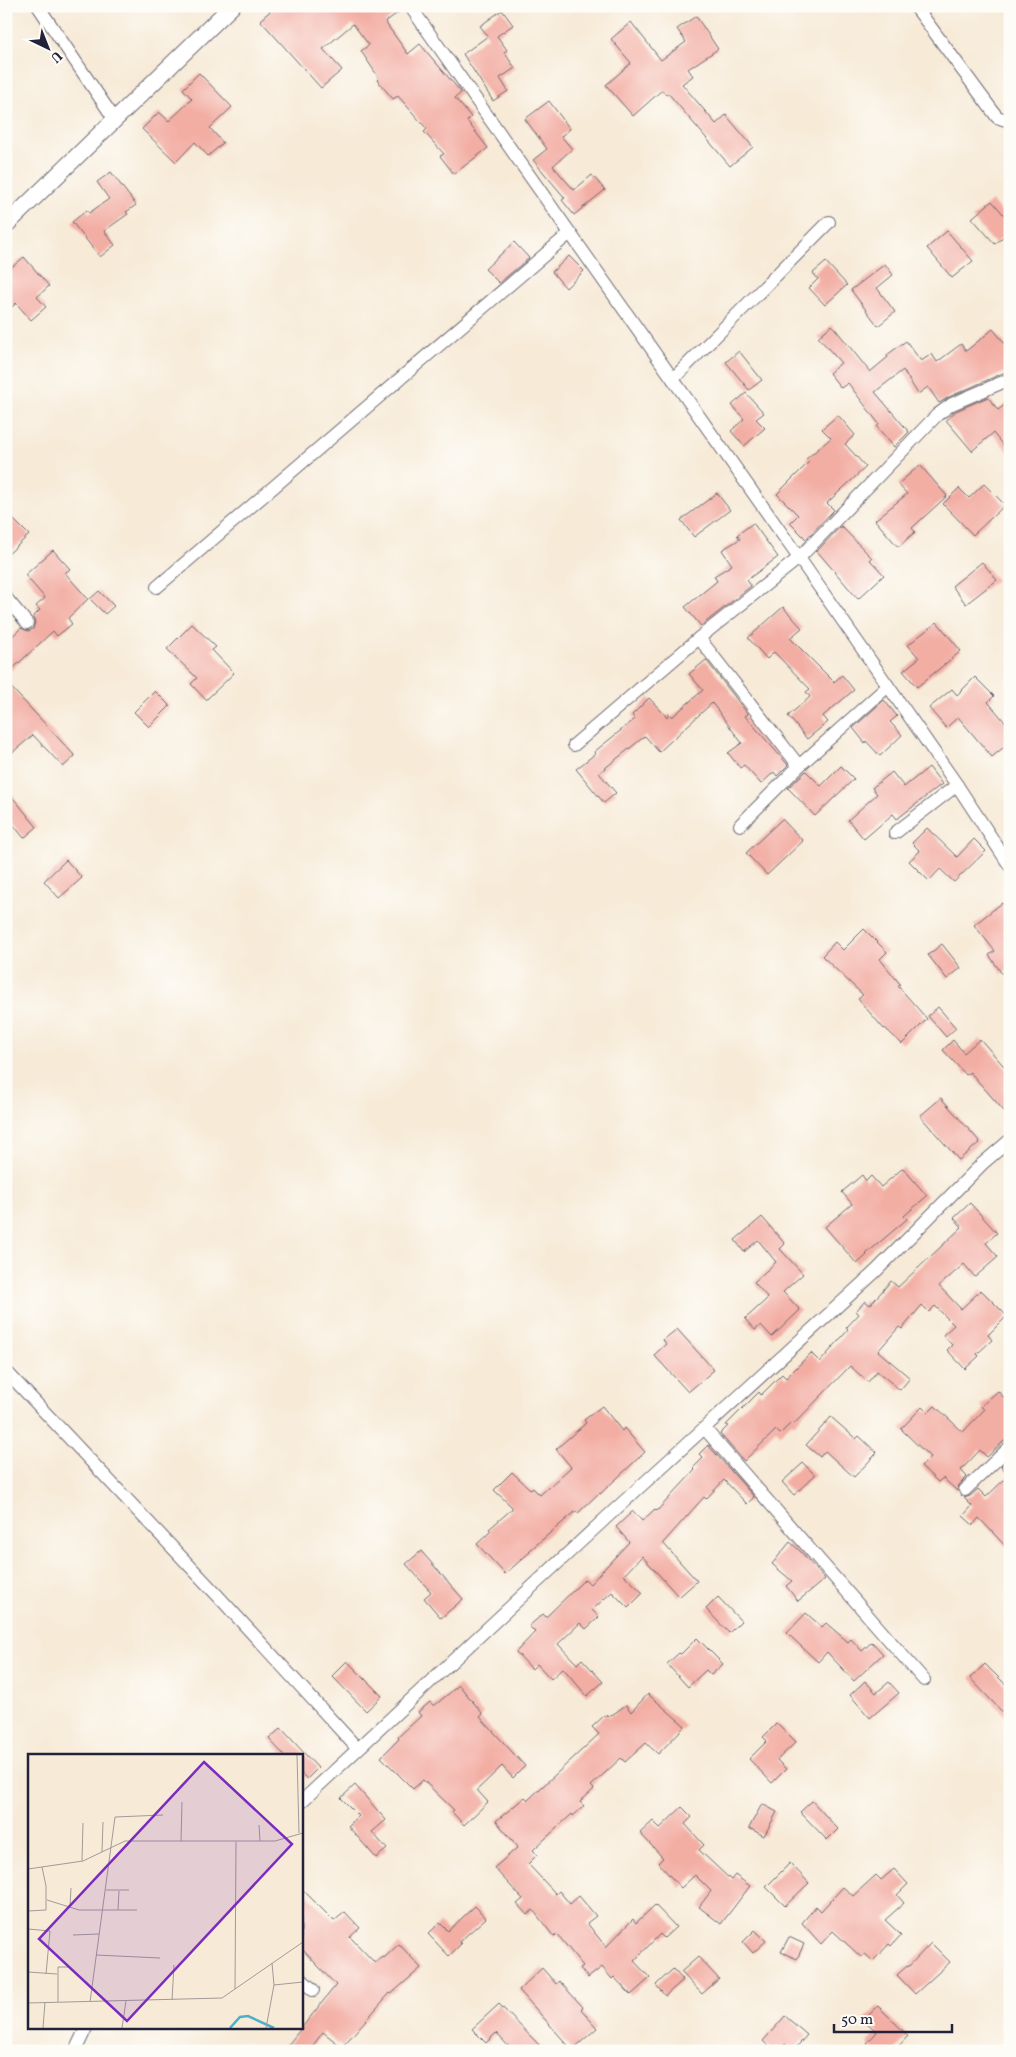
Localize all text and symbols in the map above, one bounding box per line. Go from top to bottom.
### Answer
north arrow [22,22,72,72]
text: U [46,46,66,67]
inset map [28,1754,302,2030]
scale bar [834,2002,951,2034]
text: 50 m [841,2010,873,2031]

